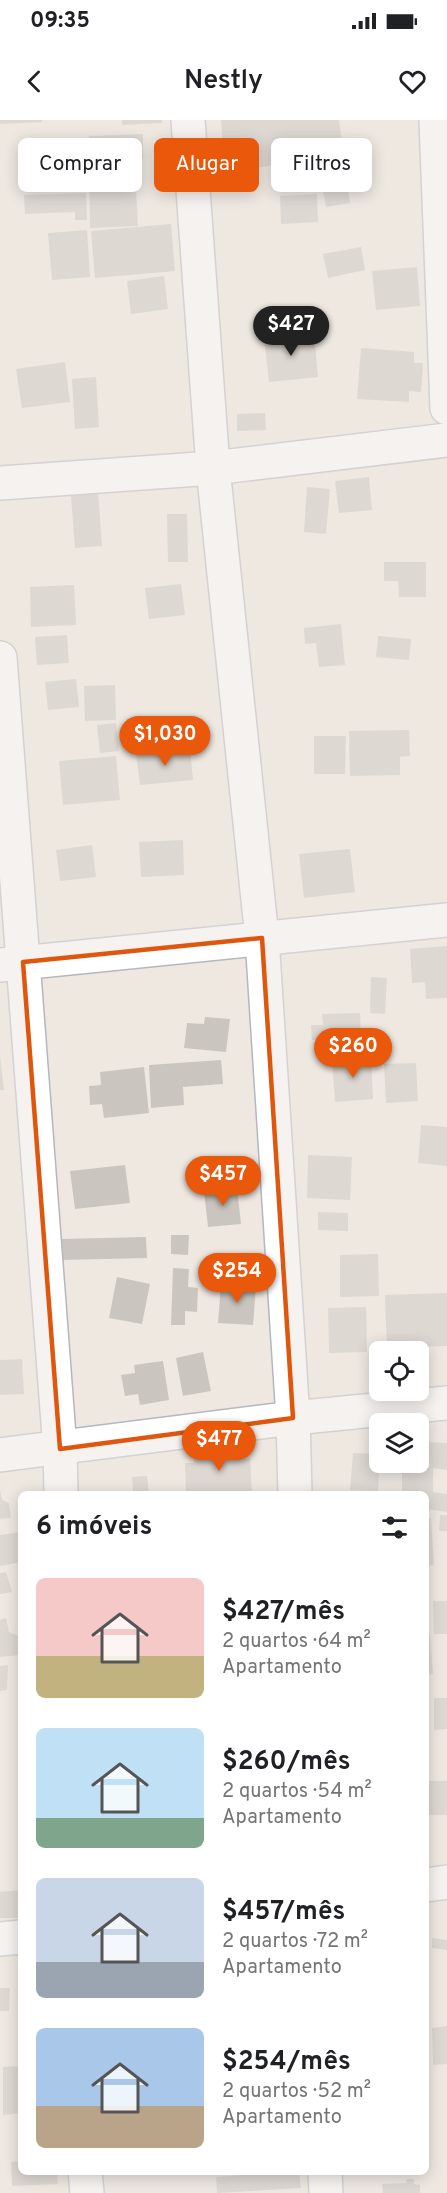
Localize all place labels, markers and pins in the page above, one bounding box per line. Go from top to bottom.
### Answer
pin: $427 [255,306,327,357]
pin: $1,030 [116,716,214,767]
pin: $260 [317,1028,389,1079]
pin: $457 [187,1156,259,1207]
pin: $254 [201,1253,273,1304]
pin: $477 [183,1421,255,1472]

